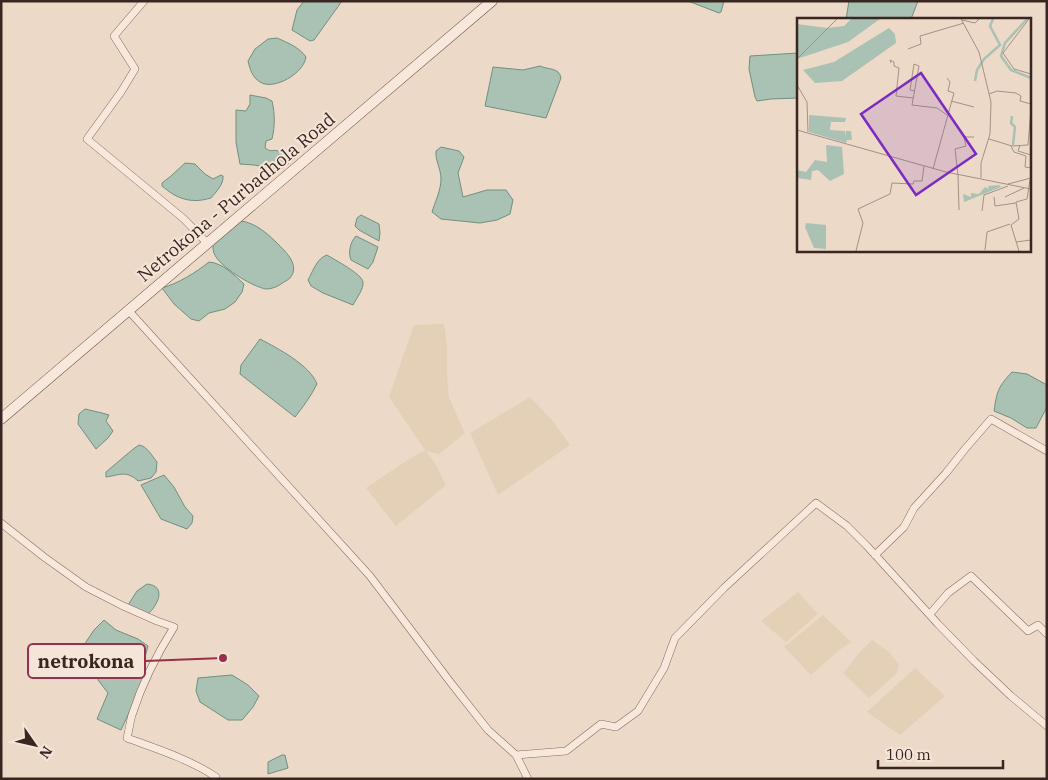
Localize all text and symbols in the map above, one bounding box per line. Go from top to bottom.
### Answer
inset map [797,18,1030,251]
street label: Netrokona - Purbadhola Road [132,107,340,286]
callout: netrokona [28,644,145,678]
text: netrokona [38,649,135,673]
north arrow [10,720,60,770]
scale bar [878,738,1003,770]
text: N [35,743,56,762]
text: 100 m [886,745,931,764]

